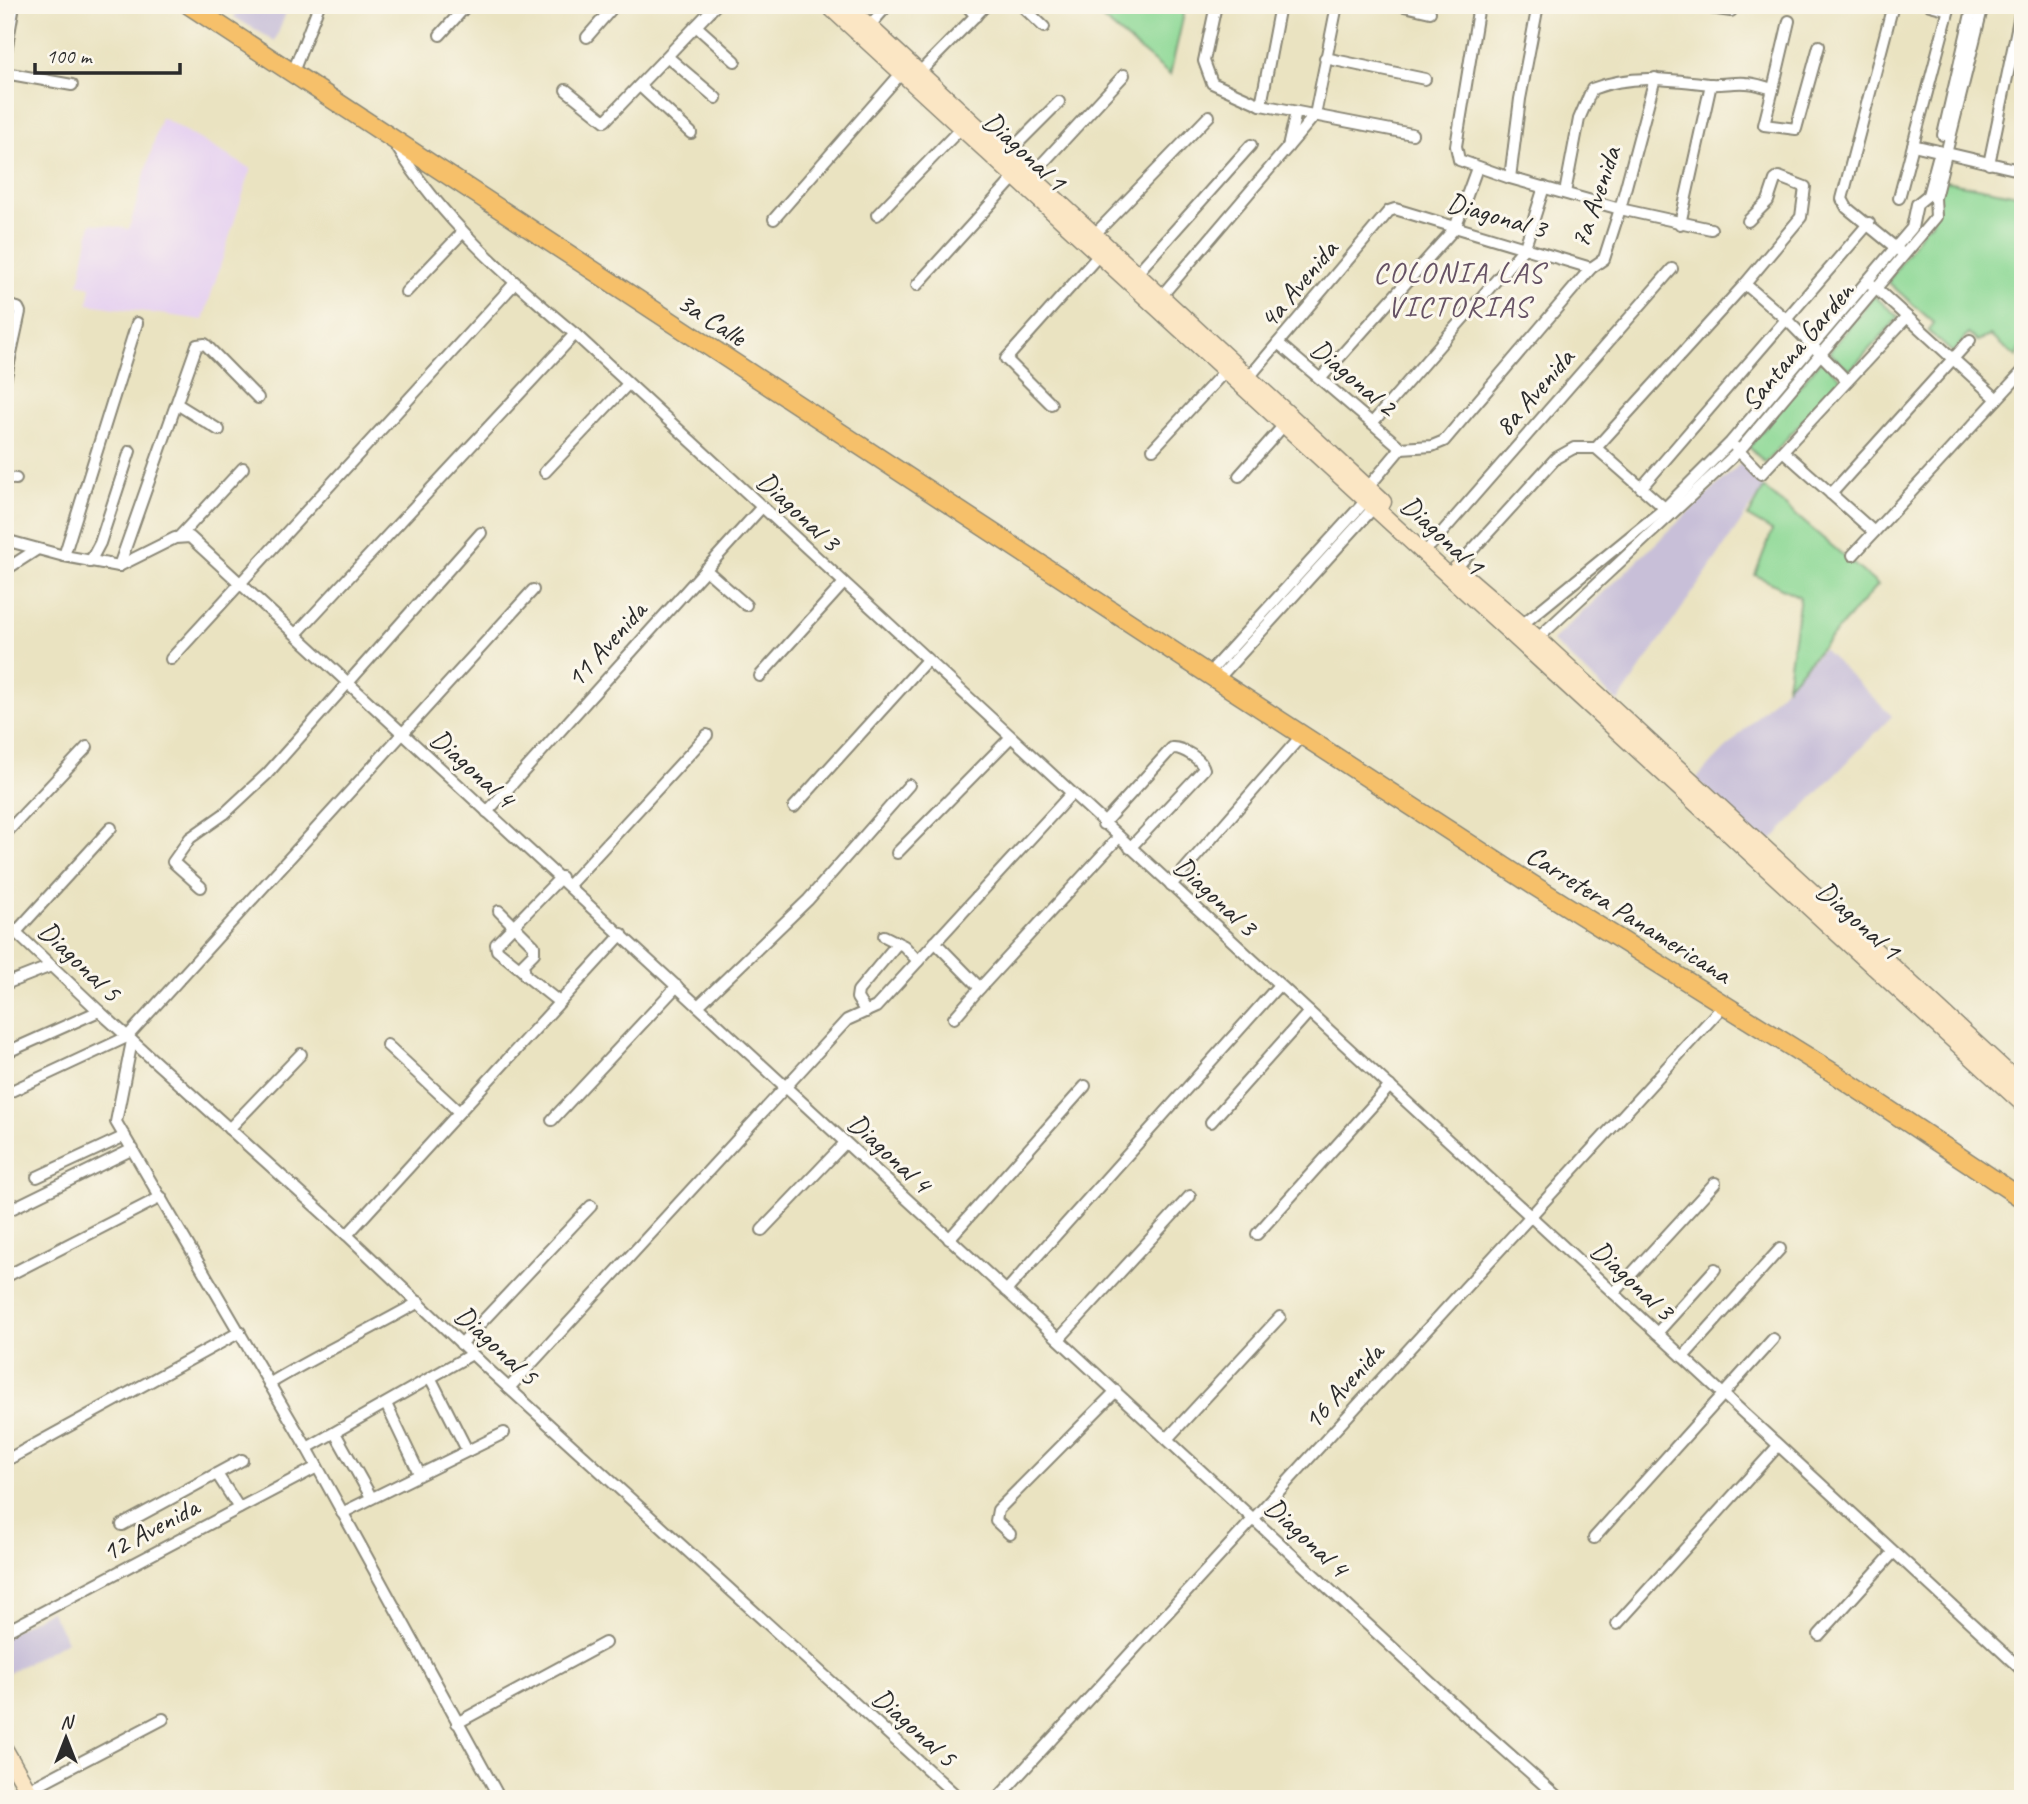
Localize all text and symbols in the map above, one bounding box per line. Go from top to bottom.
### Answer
scale bar [35,32,180,76]
text: 100 m [46,43,93,69]
street label: Diagonal 1 [976,103,1075,199]
street label: 7a Avenida [1561,140,1629,252]
street label: Diagonal 3 [1443,184,1553,247]
street label: 4a Avenida [1251,231,1346,335]
district label: COLONIA LAS VICTORIAS [1373,253,1548,325]
street label: Santana Garden [1733,273,1862,418]
street label: 3a Calle [671,284,754,355]
street label: Diagonal 2 [1304,331,1406,425]
street label: 8a Avenida [1486,340,1583,443]
street label: Diagonal 3 [750,463,850,560]
street label: Diagonal 1 [1394,487,1493,583]
street label: 11 Avenida [558,592,656,695]
street label: Diagonal 4 [423,721,524,817]
street label: Carretera Panamericana [1520,837,1739,992]
street label: Diagonal 3 [1167,848,1267,945]
street label: Diagonal 1 [1809,873,1910,968]
street label: Diagonal 5 [31,913,130,1010]
street label: Diagonal 4 [841,1105,941,1202]
street label: Diagonal 3 [1584,1232,1684,1329]
street label: Diagonal 5 [448,1297,547,1393]
street label: 16 Avenida [1295,1334,1393,1437]
street label: 12 Avenida [96,1488,207,1569]
street label: Diagonal 4 [1258,1489,1358,1586]
street label: Diagonal 5 [865,1680,966,1775]
north arrow [32,1702,102,1772]
text: N [60,1710,75,1734]

